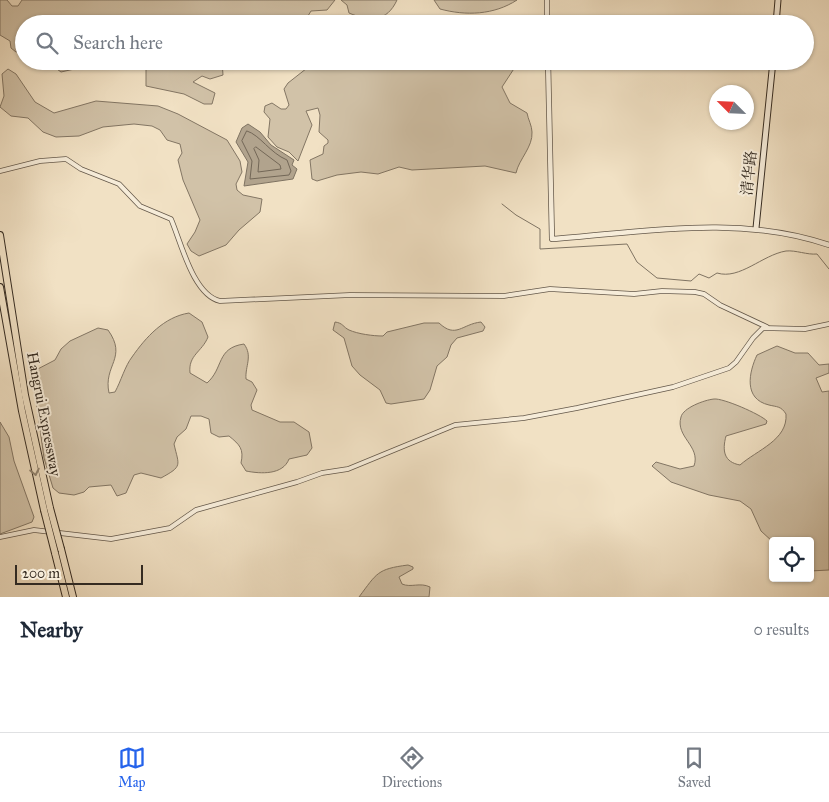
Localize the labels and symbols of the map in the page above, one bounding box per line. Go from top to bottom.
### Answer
north arrow [709,85,754,130]
street label: 清华路 [738,150,760,196]
street label: Hangrui Expressway [23,350,65,479]
one-way arrow [29,468,40,477]
scale bar [15,562,142,585]

